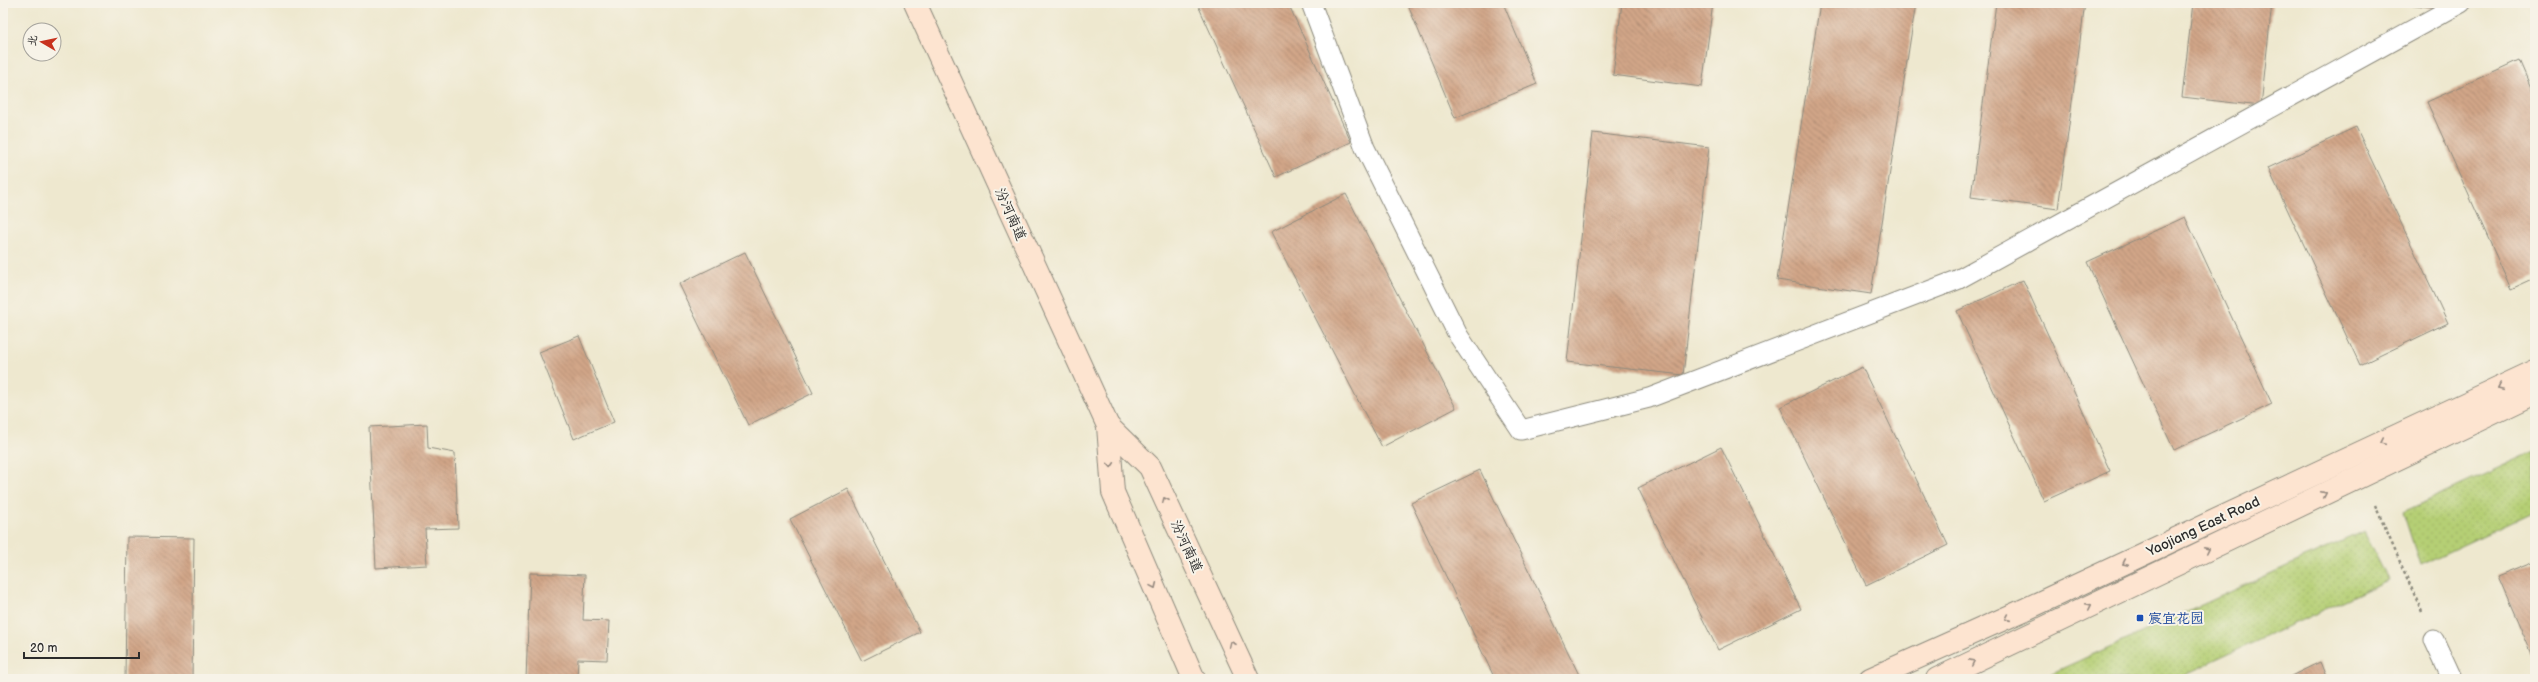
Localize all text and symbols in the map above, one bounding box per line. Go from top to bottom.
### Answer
north arrow [22,22,62,62]
text: 北 [25,34,40,47]
street label: 汾河南道 [991,185,1030,243]
one-way arrow [2496,382,2504,390]
one-way arrow [2379,437,2386,445]
one-way arrow [1106,462,1115,468]
one-way arrow [2319,491,2327,499]
street label: Yaojiang East Road [2143,493,2262,561]
one-way arrow [1162,497,1170,505]
street label: 汾河南道 [1167,517,1206,575]
one-way arrow [2202,547,2210,555]
one-way arrow [2121,558,2129,566]
one-way arrow [1149,583,1157,590]
one-way arrow [2085,603,2093,611]
place label: 宸宜花园 [2148,610,2204,627]
one-way arrow [2004,613,2011,621]
marker: 宸宜花园 [2135,613,2145,623]
scale bar [24,634,139,660]
one-way arrow [1229,640,1237,648]
text: 20 m [30,641,57,656]
one-way arrow [1968,659,1975,667]

